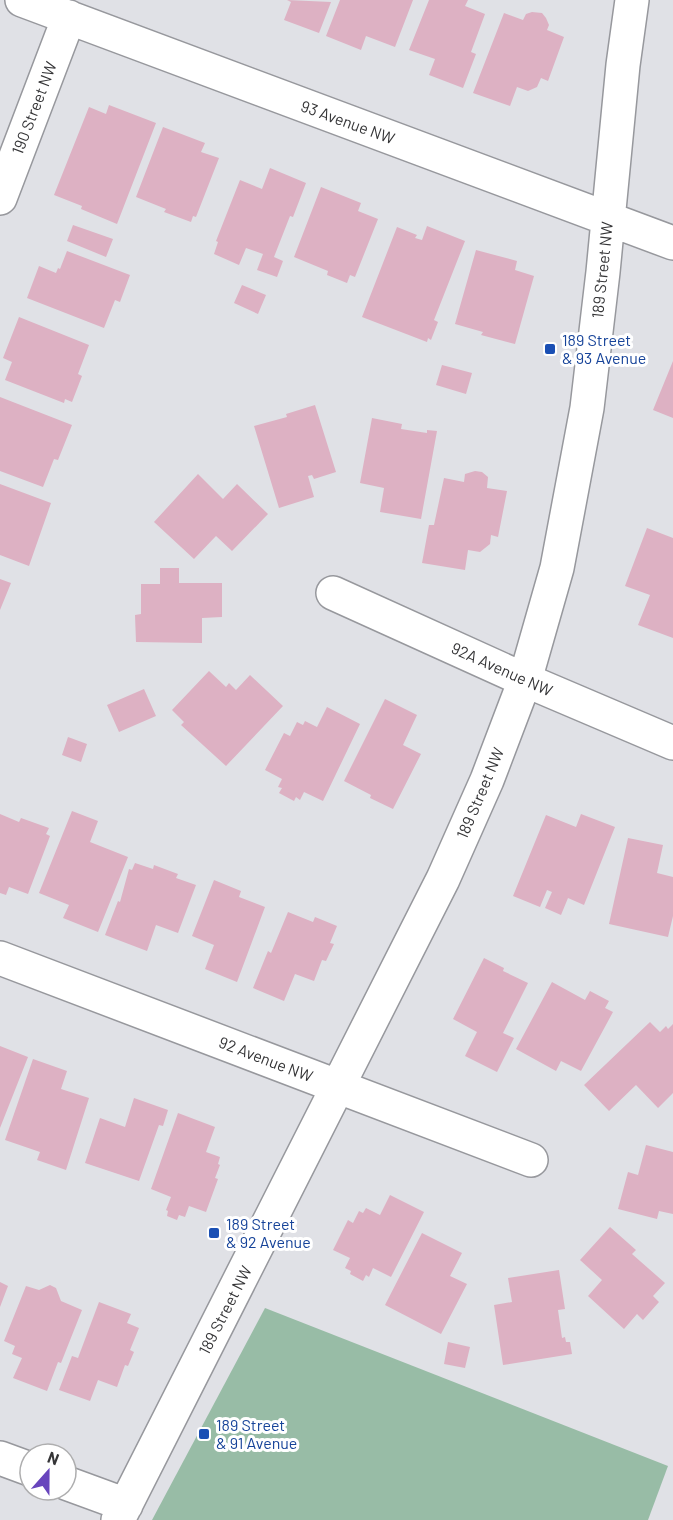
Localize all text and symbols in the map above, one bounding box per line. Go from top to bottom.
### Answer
street label: 190 Street NW [7,59,60,157]
street label: 93 Avenue NW [299,96,398,147]
street label: 189 Street NW [587,221,616,319]
place label: 189 Street & 93 Avenue [562,330,646,367]
marker: 189 Street & 93 Avenue [543,342,557,356]
street label: 92A Avenue NW [449,638,556,699]
street label: 189 Street NW [452,744,507,841]
street label: 92 Avenue NW [217,1032,316,1085]
place label: 189 Street & 92 Avenue [226,1214,311,1251]
marker: 189 Street & 92 Avenue [207,1226,221,1240]
street label: 189 Street NW [194,1262,255,1357]
place label: 189 Street & 91 Avenue [216,1415,297,1452]
marker: 189 Street & 91 Avenue [197,1427,211,1441]
north arrow [18,1442,78,1502]
text: N [45,1447,62,1468]

